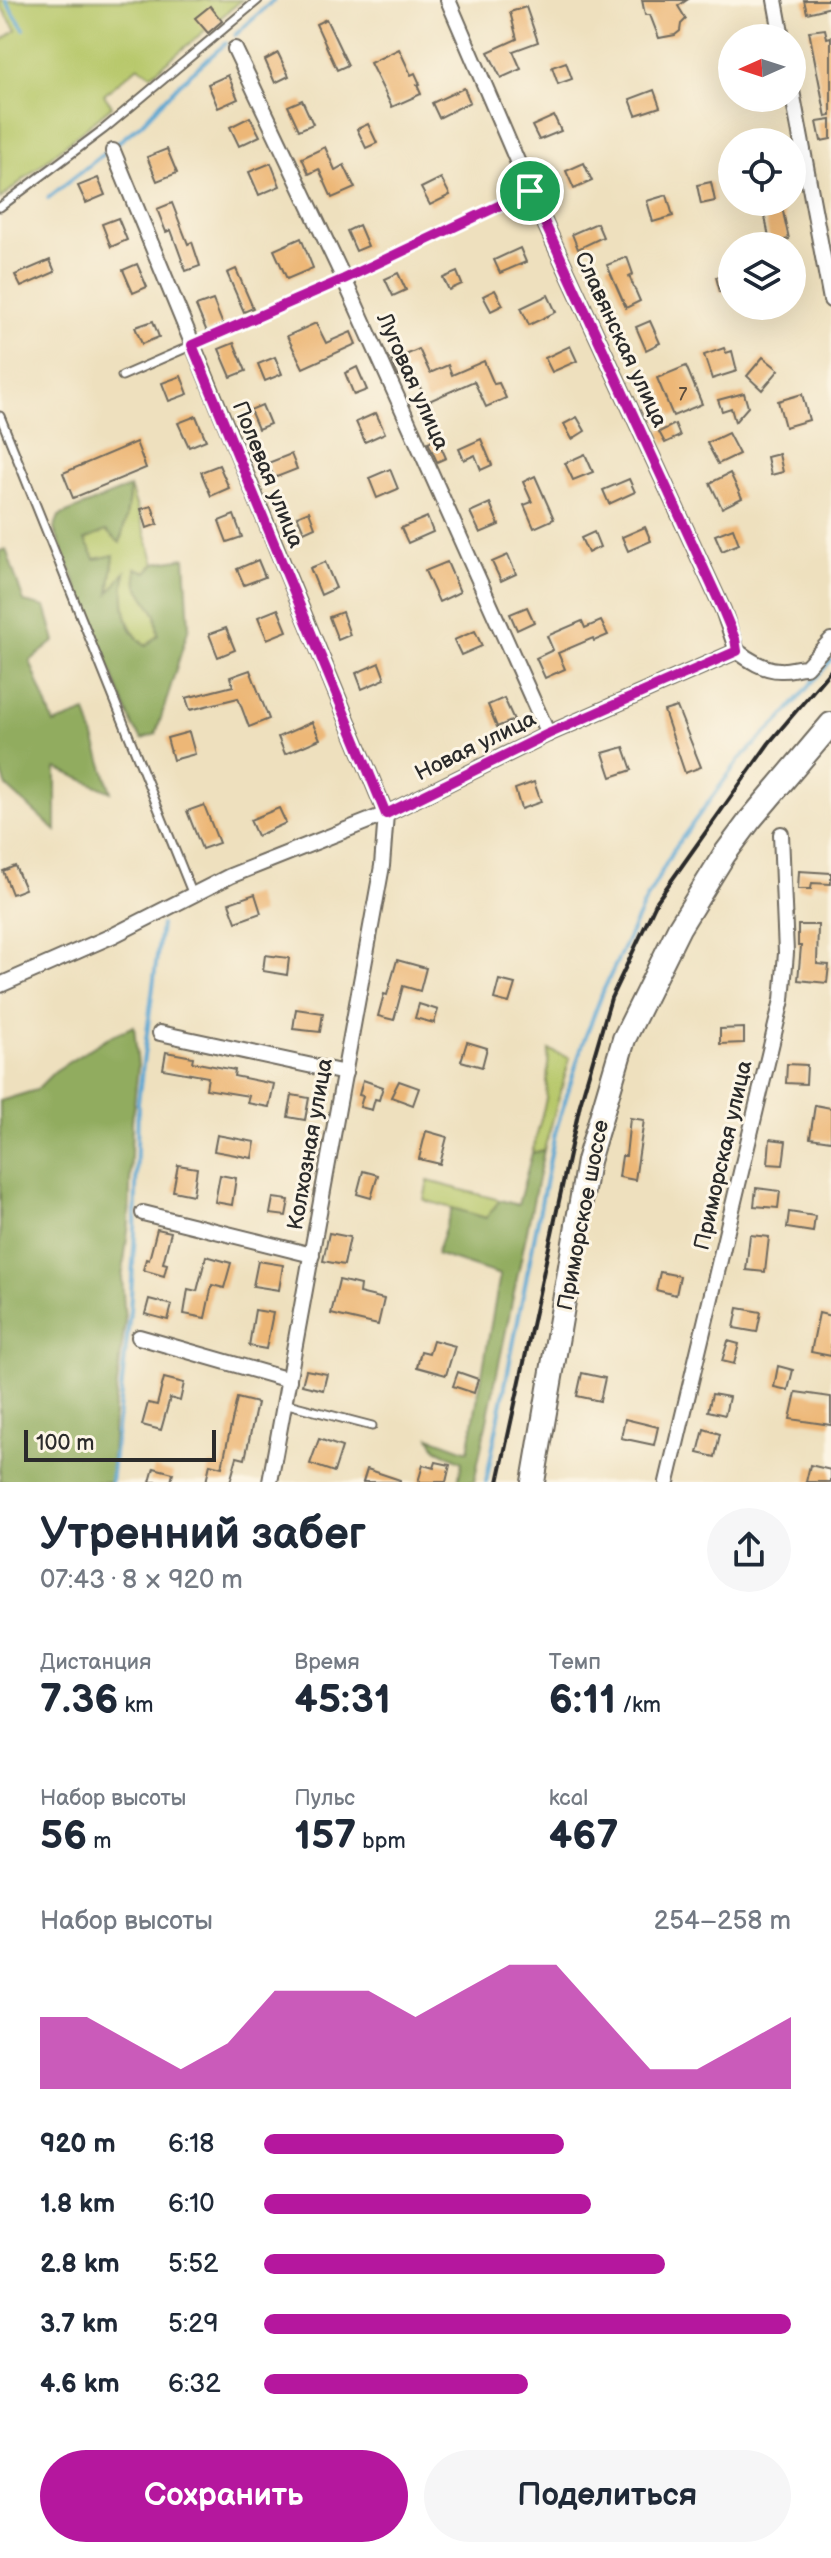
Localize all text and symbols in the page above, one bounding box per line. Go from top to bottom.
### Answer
north arrow [718,24,806,112]
map controls [718,24,806,320]
button: locate [718,128,806,216]
pin [496,157,564,225]
icon: arrive [508,169,552,213]
button: layers [718,232,806,320]
street label: Славянская улица [568,248,673,432]
street label: Луговая улица [370,308,455,454]
house number: 7 [679,384,688,405]
street label: Полевая улица [226,397,309,552]
street label: Новая улица [411,705,541,787]
street label: Колхозная улица [282,1056,339,1232]
street label: Приморская улица [689,1058,758,1253]
street label: Приморское шоссе [552,1118,615,1313]
scale bar [24,1426,216,1462]
text: 100 m [36,1430,95,1457]
text: Утренний забег [40,1508,366,1561]
button: share [707,1508,791,1592]
text: 07:43 · 8 × 920 m [40,1565,243,1596]
text: Дистанция [40,1649,151,1676]
text: Время [294,1649,360,1676]
text: Темп [549,1649,601,1676]
text: 7.36 [40,1676,118,1724]
text: 45:31 [294,1676,391,1724]
text: 6:11 [549,1676,616,1724]
text: km [118,1692,153,1719]
text: /km [616,1692,661,1719]
text: Набор высоты [40,1785,186,1812]
text: Пульс [294,1785,355,1812]
text: kcal [549,1785,588,1812]
text: 56 [40,1812,87,1860]
text: 157 [294,1812,356,1860]
text: 467 [549,1812,619,1860]
text: m [87,1828,111,1855]
text: bpm [356,1828,406,1855]
text: Набор высоты [40,1906,213,1937]
text: 254–258 m [654,1906,791,1937]
text: 920 m [40,2129,116,2160]
text: 6:18 [168,2129,214,2160]
text: 1.8 km [40,2189,115,2220]
text: 6:10 [168,2189,215,2220]
text: 2.8 km [40,2249,120,2280]
text: 5:52 [168,2249,218,2280]
text: 3.7 km [40,2309,118,2340]
text: 5:29 [168,2309,219,2340]
text: 4.6 km [40,2369,120,2400]
text: 6:32 [168,2369,220,2400]
button: Сохранить [40,2450,408,2542]
button: Поделиться [424,2450,791,2542]

